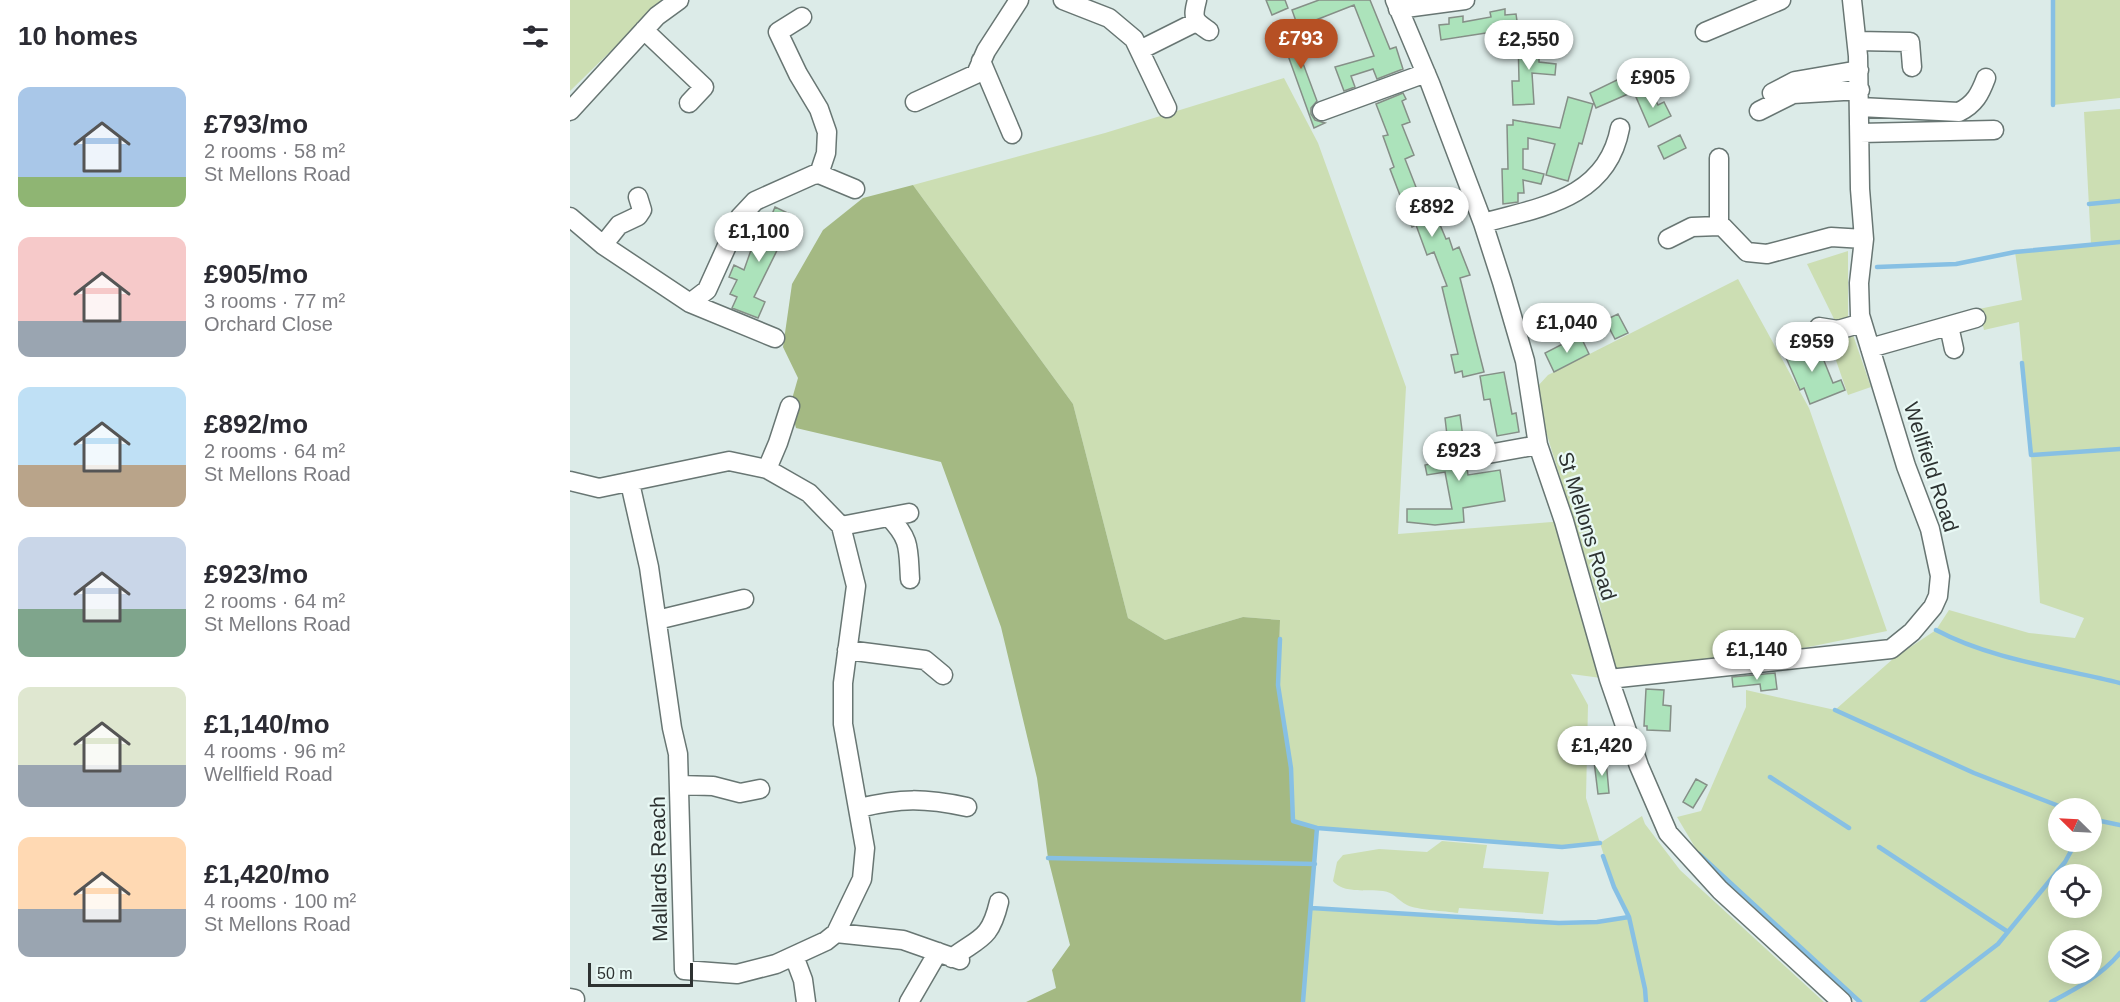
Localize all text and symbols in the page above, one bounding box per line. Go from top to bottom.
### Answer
pin: £793 [1265,19,1337,70]
icon: filters [519,20,552,53]
pin: £2,550 [1480,20,1578,71]
text: 10 homes [18,21,138,51]
text: £793 [1279,27,1323,49]
text: £2,550 [1498,28,1560,50]
pin: £905 [1617,58,1689,109]
text: £905 [1631,66,1675,88]
text: £793/mo [204,109,308,139]
icon: home [66,111,138,183]
text: 2 rooms · 58 m² [204,140,345,162]
text: St Mellons Road [204,163,351,185]
pin: £892 [1396,187,1468,238]
text: £892 [1410,195,1454,217]
pin: £1,100 [710,212,808,263]
text: £1,100 [728,220,790,242]
text: £905/mo [204,259,308,289]
icon: home [66,261,138,333]
text: 3 rooms · 77 m² [204,290,345,312]
pin: £1,040 [1518,303,1616,354]
text: £1,040 [1536,311,1598,333]
text: Orchard Close [204,313,333,335]
pin: £959 [1776,322,1848,373]
text: £959 [1790,330,1834,352]
street label: Wellfield Road [1900,399,1963,535]
text: £892/mo [204,409,308,439]
icon: home [66,411,138,483]
pin: £923 [1423,431,1495,482]
text: £923 [1437,439,1481,461]
text: 2 rooms · 64 m² [204,440,345,462]
street label: St Mellons Road [1554,449,1621,603]
text: St Mellons Road [204,463,351,485]
text: £923/mo [204,559,308,589]
icon: home [66,561,138,633]
text: 2 rooms · 64 m² [204,590,345,612]
text: St Mellons Road [204,613,351,635]
pin: £1,140 [1708,630,1806,681]
text: £1,140 [1726,638,1788,660]
text: £1,140/mo [204,709,330,739]
icon: home [66,711,138,783]
pin: £1,420 [1553,726,1651,777]
text: £1,420 [1571,734,1633,756]
text: 4 rooms · 96 m² [204,740,345,762]
text: Wellfield Road [204,763,333,785]
street label: Mallards Reach [646,796,671,942]
north arrow [2048,798,2102,852]
map controls [2048,798,2102,984]
text: £1,420/mo [204,859,330,889]
icon: home [66,861,138,933]
button: locate [2048,864,2102,918]
text: 4 rooms · 100 m² [204,890,356,912]
text: St Mellons Road [204,913,351,935]
button: layers [2048,930,2102,984]
scale bar [588,960,693,988]
text: 50 m [597,965,633,982]

